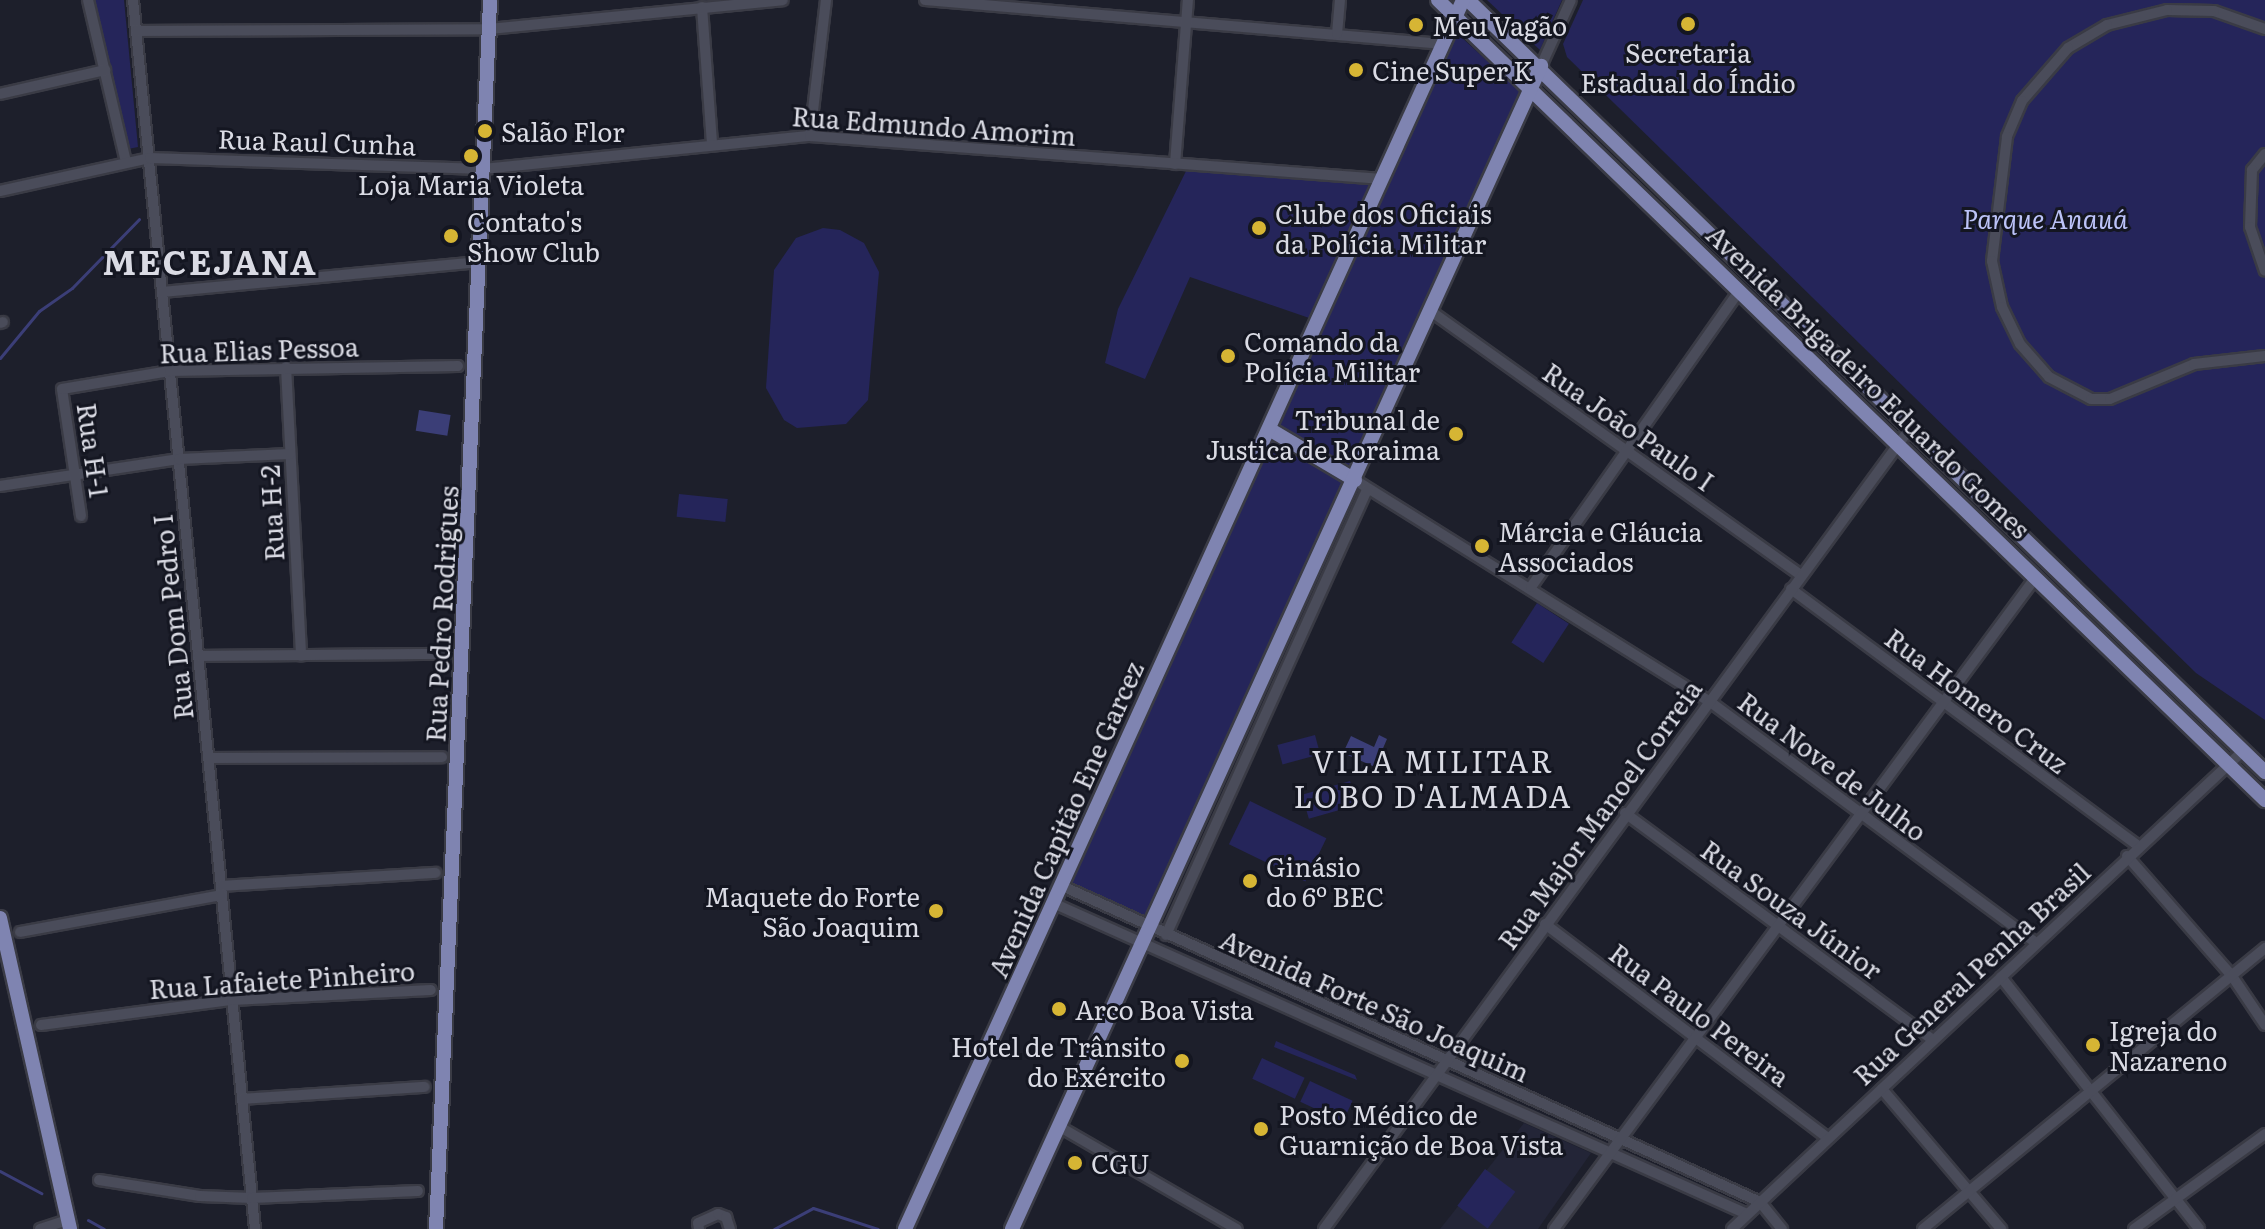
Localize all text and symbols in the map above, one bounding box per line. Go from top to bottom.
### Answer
place label: Meu Vagão [1432,9,1567,41]
marker: Secretaria Estadual do Índio [1679,15,1697,33]
marker: Meu Vagão [1407,16,1425,34]
place label: Secretaria Estadual do Índio [1580,36,1796,98]
place label: Cine Super K [1372,54,1533,86]
marker: Cine Super K [1347,61,1365,79]
street label: Rua Edmundo Amorim [791,100,1077,150]
place label: Salão Flor [501,115,624,147]
street label: Rua Raul Cunha [217,122,417,160]
marker: Salão Flor [476,122,494,140]
marker: Loja Maria Violeta [462,147,480,165]
place label: Loja Maria Violeta [358,168,584,200]
place label: Clube dos Oficiais da Polícia Militar [1275,197,1492,258]
park label: Parque Anauá [1962,202,2128,234]
place label: Contato's Show Club [467,205,600,266]
street label: Avenida Brigadeiro Eduardo Gomes [1701,218,2037,544]
marker: Clube dos Oficiais da Polícia Militar [1250,219,1268,237]
marker: Contato's Show Club [442,227,460,245]
district label: MECEJANA [102,241,318,281]
place label: Comando da Polícia Militar [1244,325,1420,386]
street label: Rua Elias Pessoa [159,330,359,368]
marker: Comando da Polícia Militar [1219,347,1237,365]
street label: Rua João Paulo I [1538,355,1720,497]
street label: Rua H-1 [72,401,116,499]
place label: Tribunal de Justica de Roraima [1205,403,1440,464]
marker: Tribunal de Justica de Roraima [1447,425,1465,443]
street label: Rua H-2 [253,464,289,562]
street label: Rua Pedro Rodrigues [419,485,463,743]
street label: Rua Dom Pedro I [146,513,198,721]
place label: Márcia e Gláucia Associados [1498,515,1703,576]
marker: Márcia e Gláucia Associados [1473,537,1491,555]
street label: Rua Homero Cruz [1880,621,2074,779]
street label: Avenida Capitão Ene Garcez [981,656,1149,982]
street label: Rua Major Manoel Correia [1491,673,1707,955]
street label: Rua Nove de Julho [1733,685,1933,847]
district label: VILA MILITAR LOBO D'ALMADA [1293,742,1573,812]
street label: Rua Souza Júnior [1696,833,1888,985]
place label: Ginásio do 6º BEC [1266,850,1384,912]
street label: Rua General Penha Brasil [1846,855,2096,1091]
marker: Ginásio do 6º BEC [1241,872,1259,890]
place label: Maquete do Forte São Joaquim [704,880,920,942]
marker: Maquete do Forte São Joaquim [927,902,945,920]
street label: Avenida Forte São Joaquim [1216,923,1534,1087]
street label: Rua Paulo Pereira [1604,936,1796,1092]
street label: Rua Lafaiete Pinheiro [148,954,416,1004]
place label: Arco Boa Vista [1075,993,1254,1025]
marker: Arco Boa Vista [1050,1000,1068,1018]
place label: Igreja do Nazareno [2109,1014,2227,1076]
place label: Hotel de Trânsito do Exército [951,1030,1166,1092]
marker: Igreja do Nazareno [2084,1036,2102,1054]
marker: Hotel de Trânsito do Exército [1173,1052,1191,1070]
place label: Posto Médico de Guarnição de Boa Vista [1279,1098,1563,1160]
marker: Posto Médico de Guarnição de Boa Vista [1250,1118,1272,1140]
place label: CGU [1091,1147,1149,1179]
marker: CGU [1066,1154,1084,1172]

